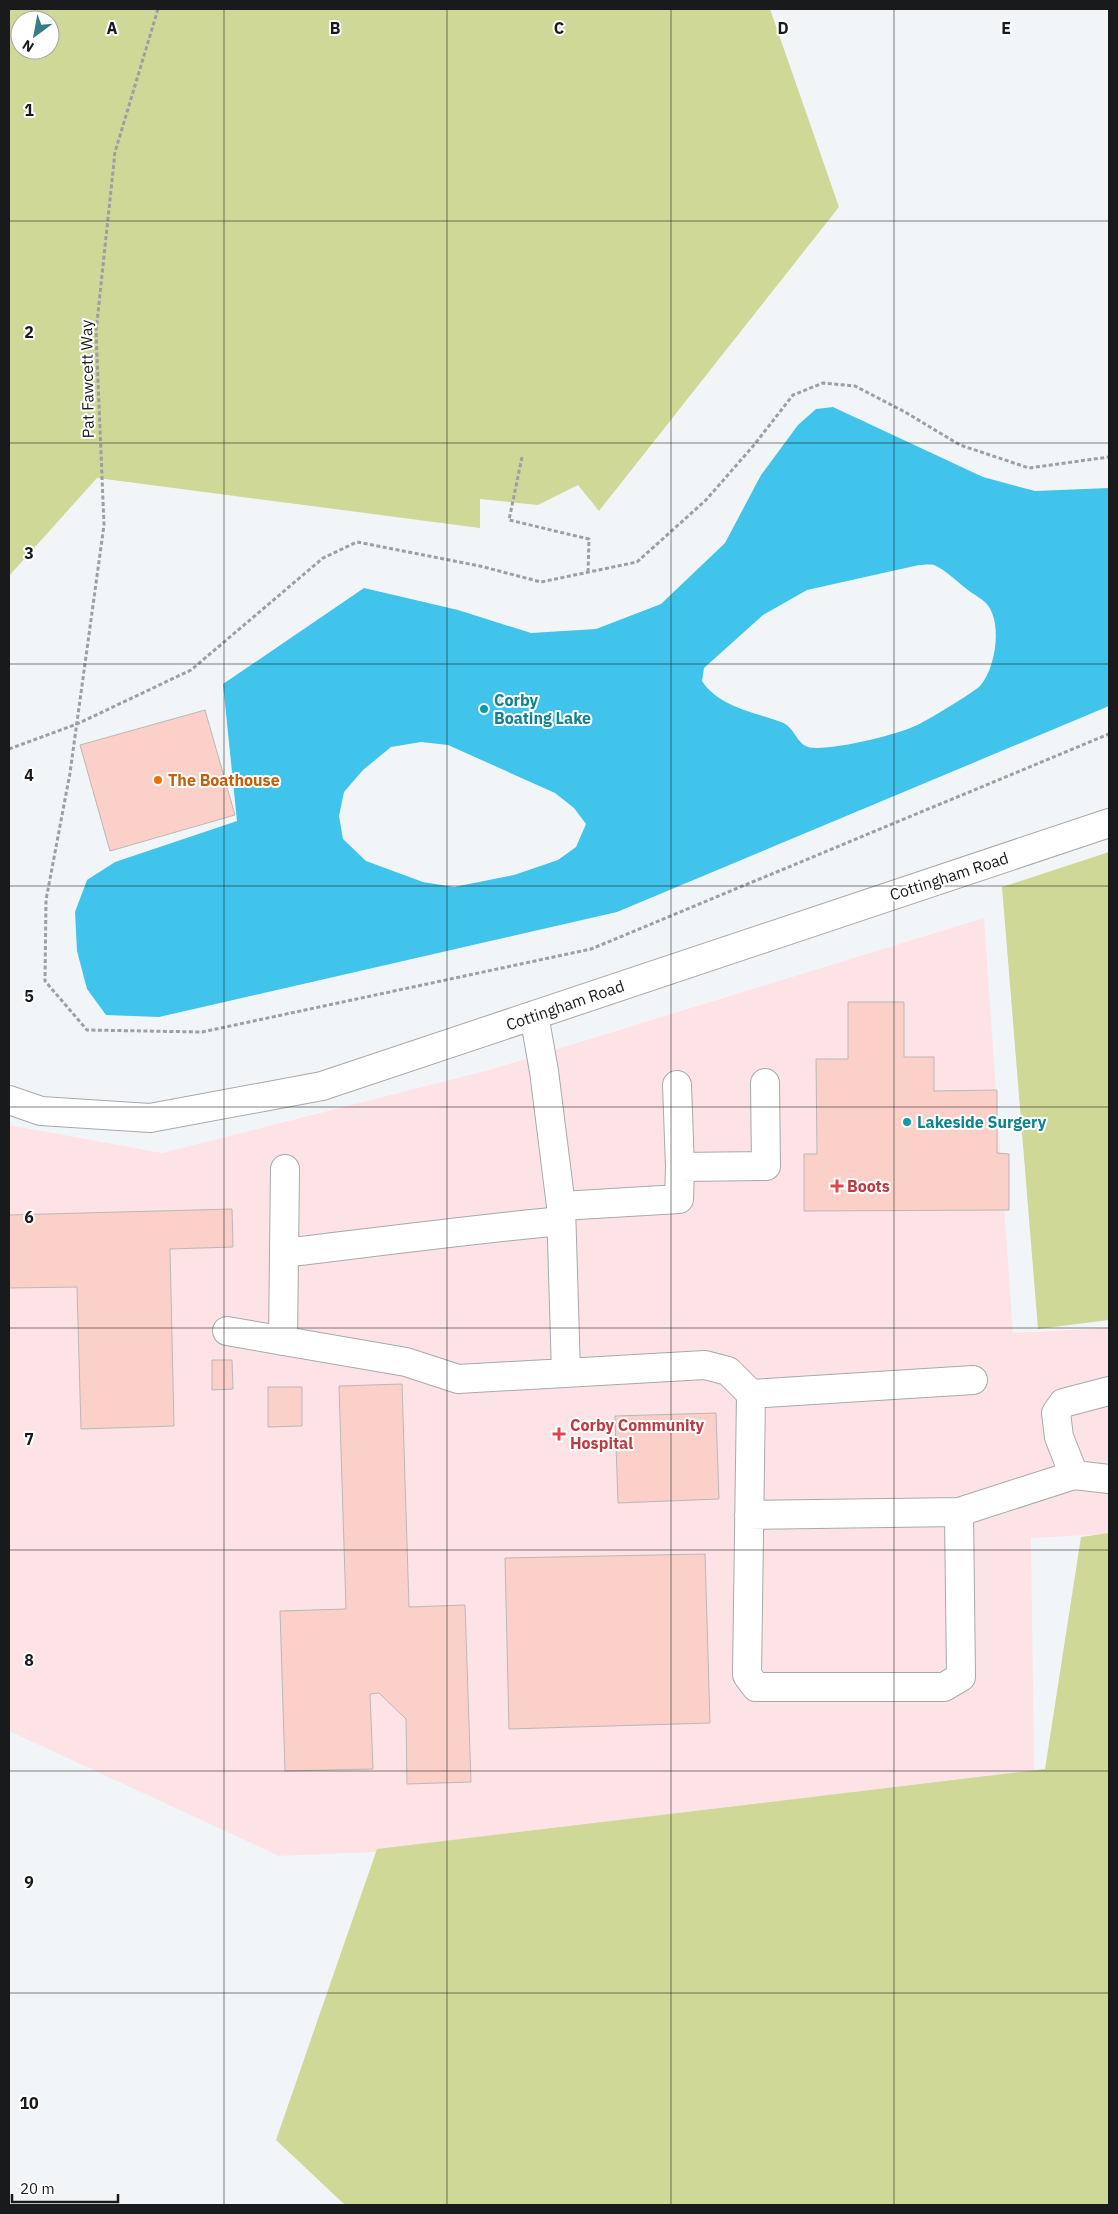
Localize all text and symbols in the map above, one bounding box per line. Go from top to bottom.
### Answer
north arrow [10,10,60,60]
text: A [107,18,118,38]
text: B [330,18,341,38]
text: C [554,18,564,38]
text: D [777,18,789,38]
text: E [1001,18,1011,38]
text: N [19,36,37,56]
text: 1 [24,100,34,120]
street label: Pat Fawcett Way [76,320,98,438]
text: 2 [24,322,34,342]
text: 3 [24,543,34,563]
place label: Corby Boating Lake [494,690,591,728]
marker: Corby Boating Lake [478,703,490,715]
text: 4 [24,765,34,785]
place label: The Boathouse [168,770,280,790]
marker: The Boathouse [152,774,164,786]
street label: Cottingham Road [887,847,1011,905]
street label: Cottingham Road [503,975,627,1035]
text: 5 [24,986,34,1006]
place label: Lakeside Surgery [917,1112,1047,1132]
marker: Lakeside Surgery [901,1116,913,1128]
place label: Boots [847,1176,890,1196]
marker: Boots [831,1180,843,1192]
text: 6 [24,1207,34,1227]
place label: Corby Community Hospital [570,1415,705,1453]
marker: Corby Community Hospital [552,1427,566,1441]
text: 7 [24,1429,34,1449]
text: 8 [24,1650,34,1670]
text: 9 [24,1872,34,1892]
text: 10 [19,2093,39,2113]
scale bar [12,2172,119,2204]
text: 20 m [20,2179,55,2198]

